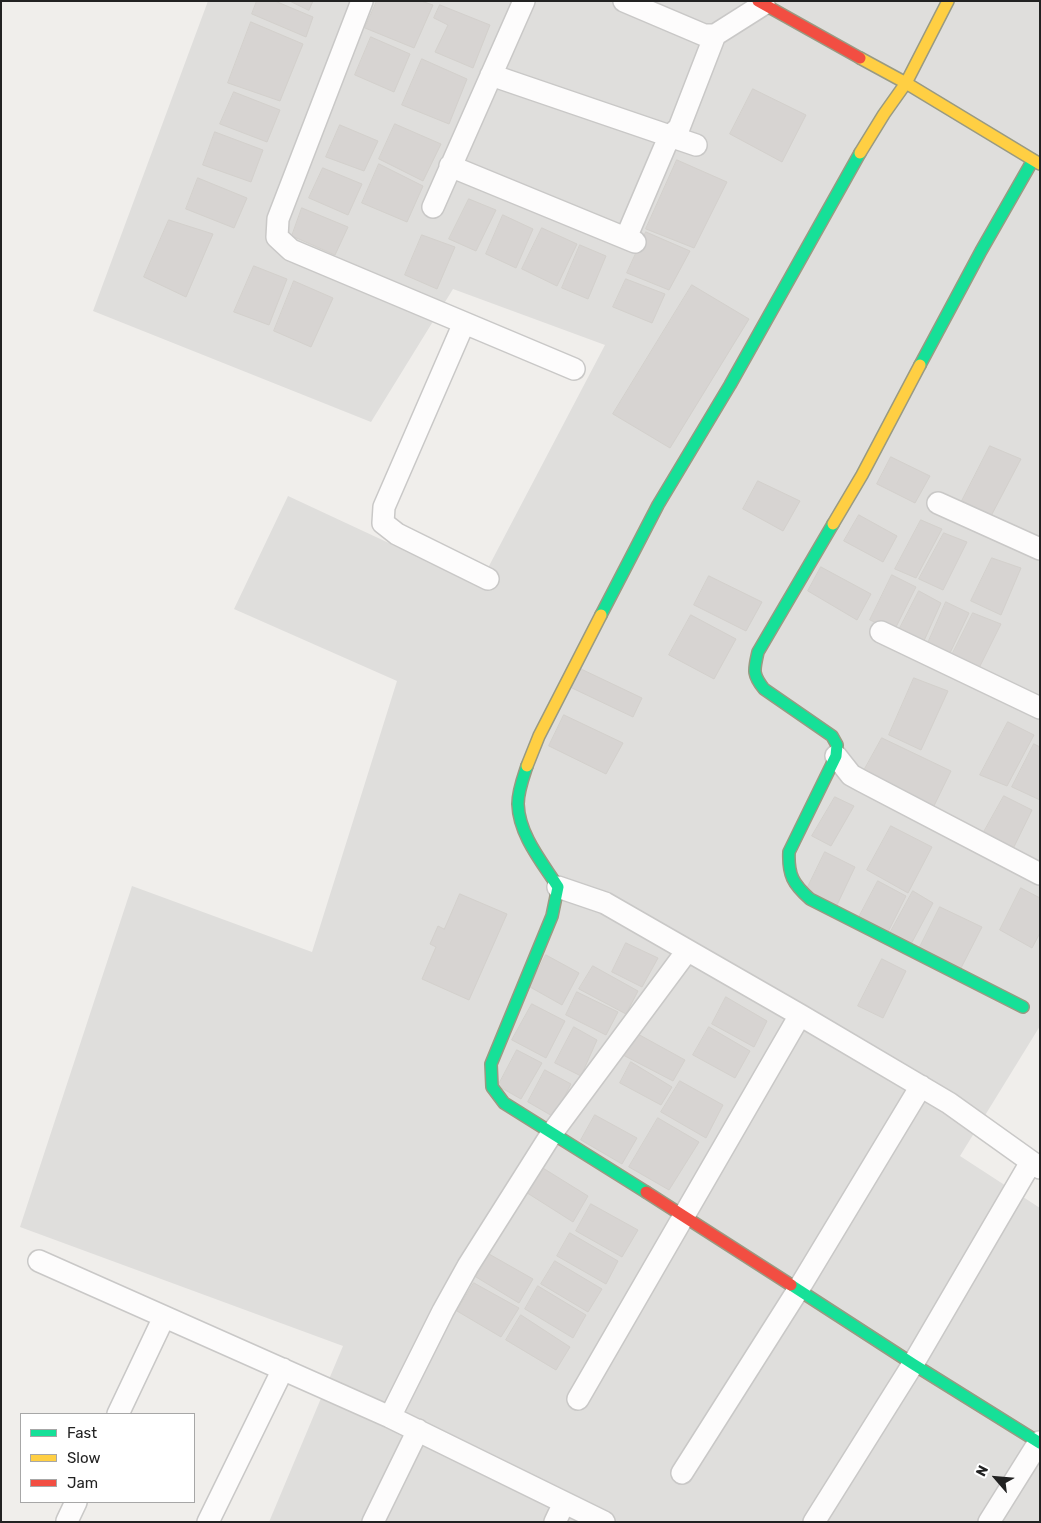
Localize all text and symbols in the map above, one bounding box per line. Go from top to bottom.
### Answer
legend [20,1413,195,1503]
text: Fast [67,1424,97,1442]
text: Slow [67,1449,100,1467]
north arrow [971,1453,1021,1503]
text: N [972,1463,992,1479]
text: Jam [67,1474,98,1492]

